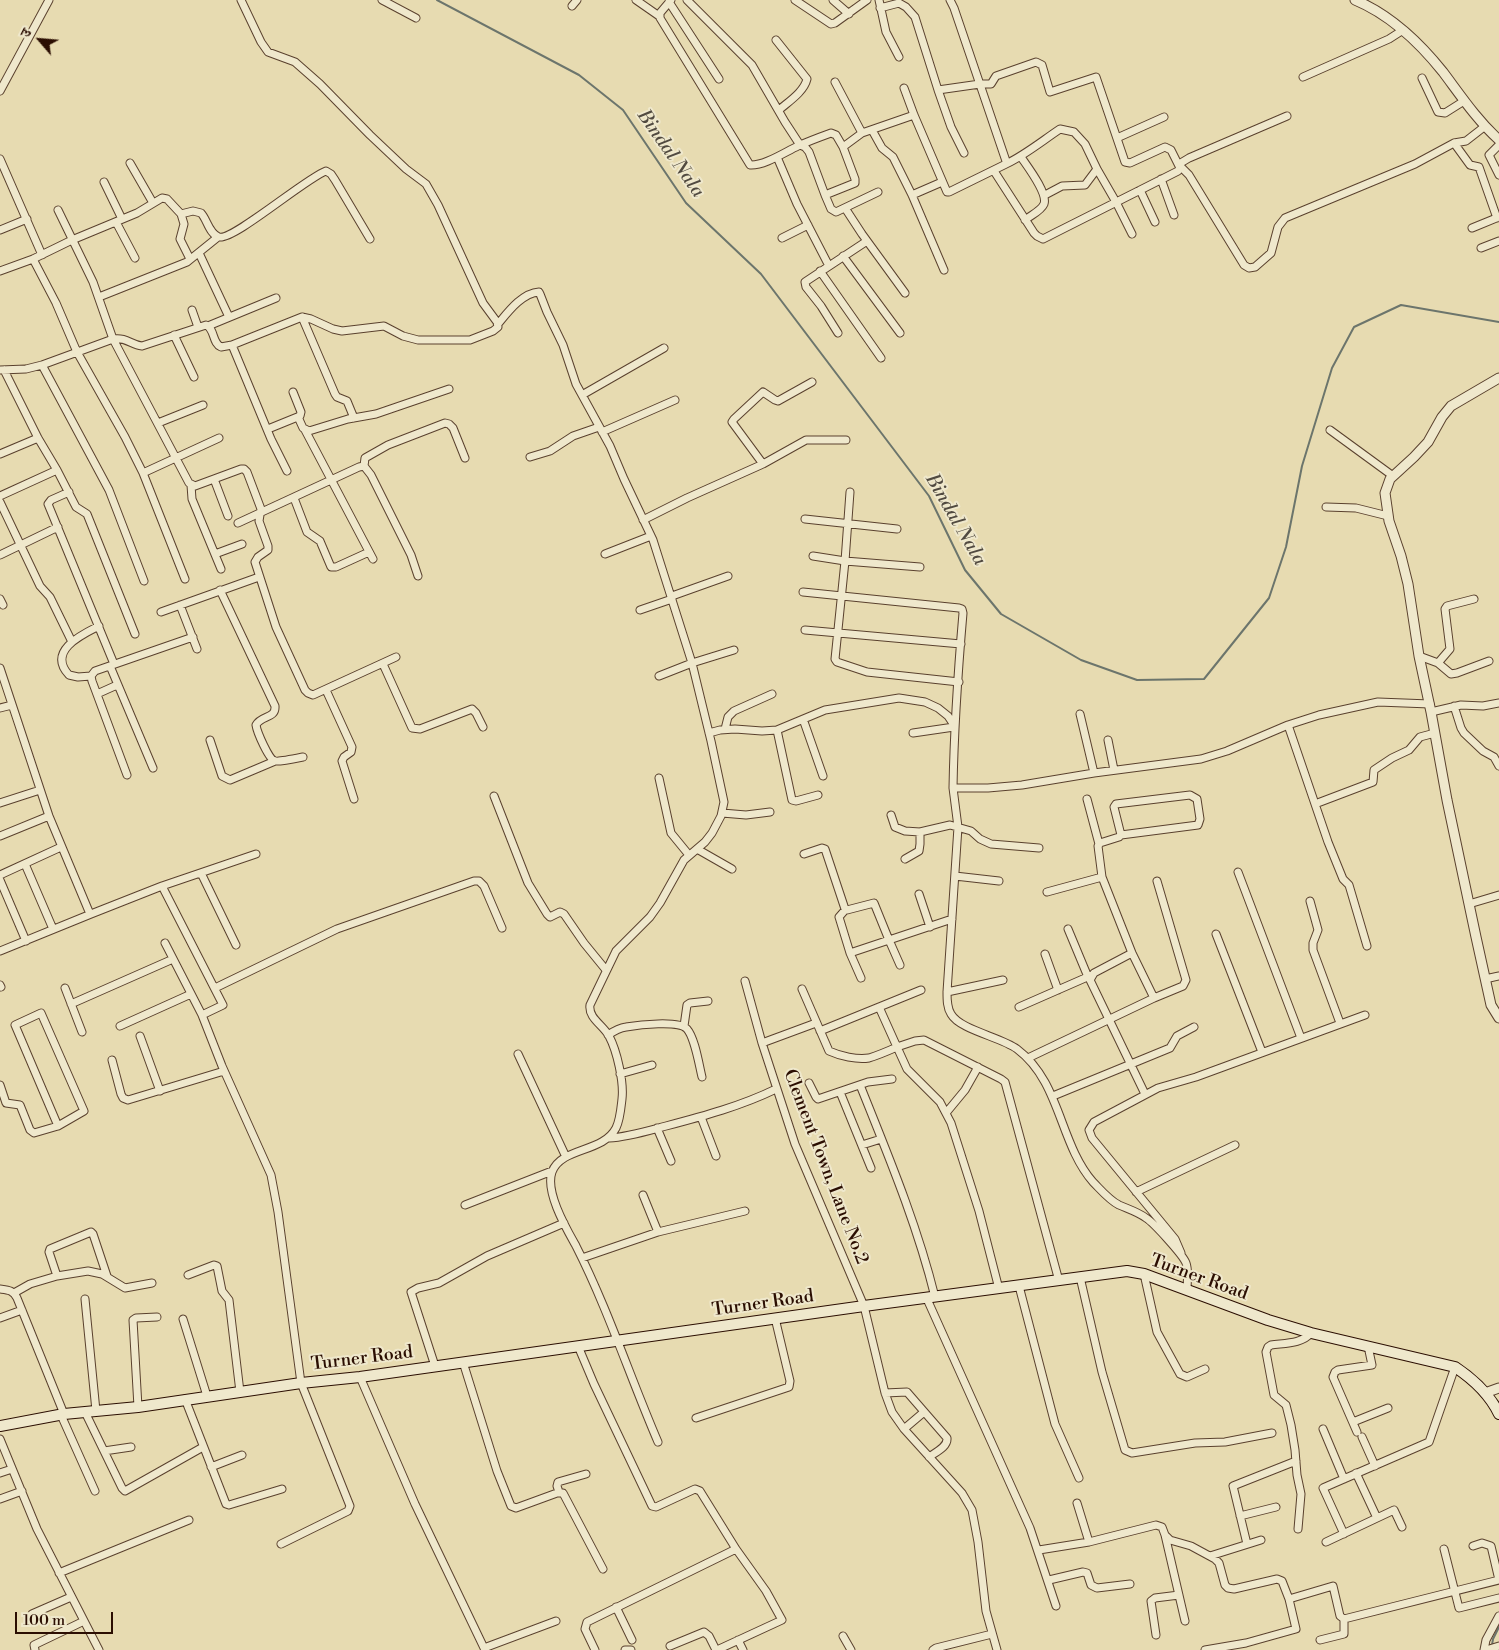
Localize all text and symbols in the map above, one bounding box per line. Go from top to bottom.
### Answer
north arrow [15,15,65,65]
text: उ [17,26,36,40]
water label: Bindal Nala [631,106,709,202]
water label: Bindal Nala [920,470,990,570]
street label: Clement Town, Lane No.2 [778,1067,872,1267]
street label: Turner Road [1147,1250,1251,1306]
street label: Turner Road [711,1286,815,1322]
street label: Turner Road [310,1342,414,1376]
scale bar [18,1602,115,1634]
text: 100 m [23,1611,65,1630]

